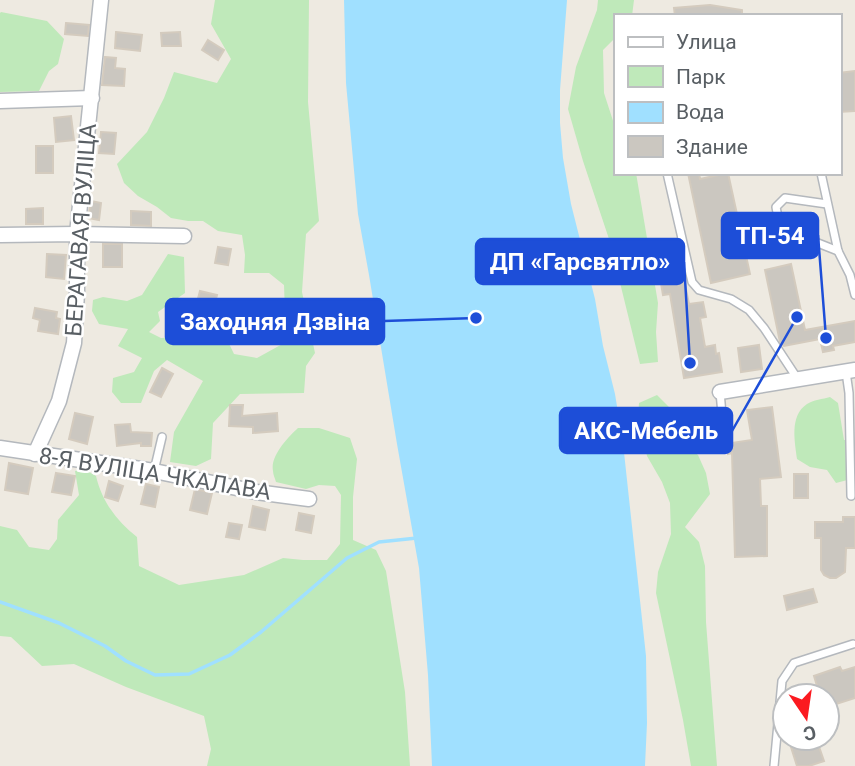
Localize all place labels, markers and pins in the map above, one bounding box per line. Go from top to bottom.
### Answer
callout: ТП-54 [722,213,818,258]
callout: ДП «Гарсвятло» [476,239,684,284]
callout: Заходняя Дзвіна [166,299,384,344]
callout: АКС-Мебель [560,408,732,453]

